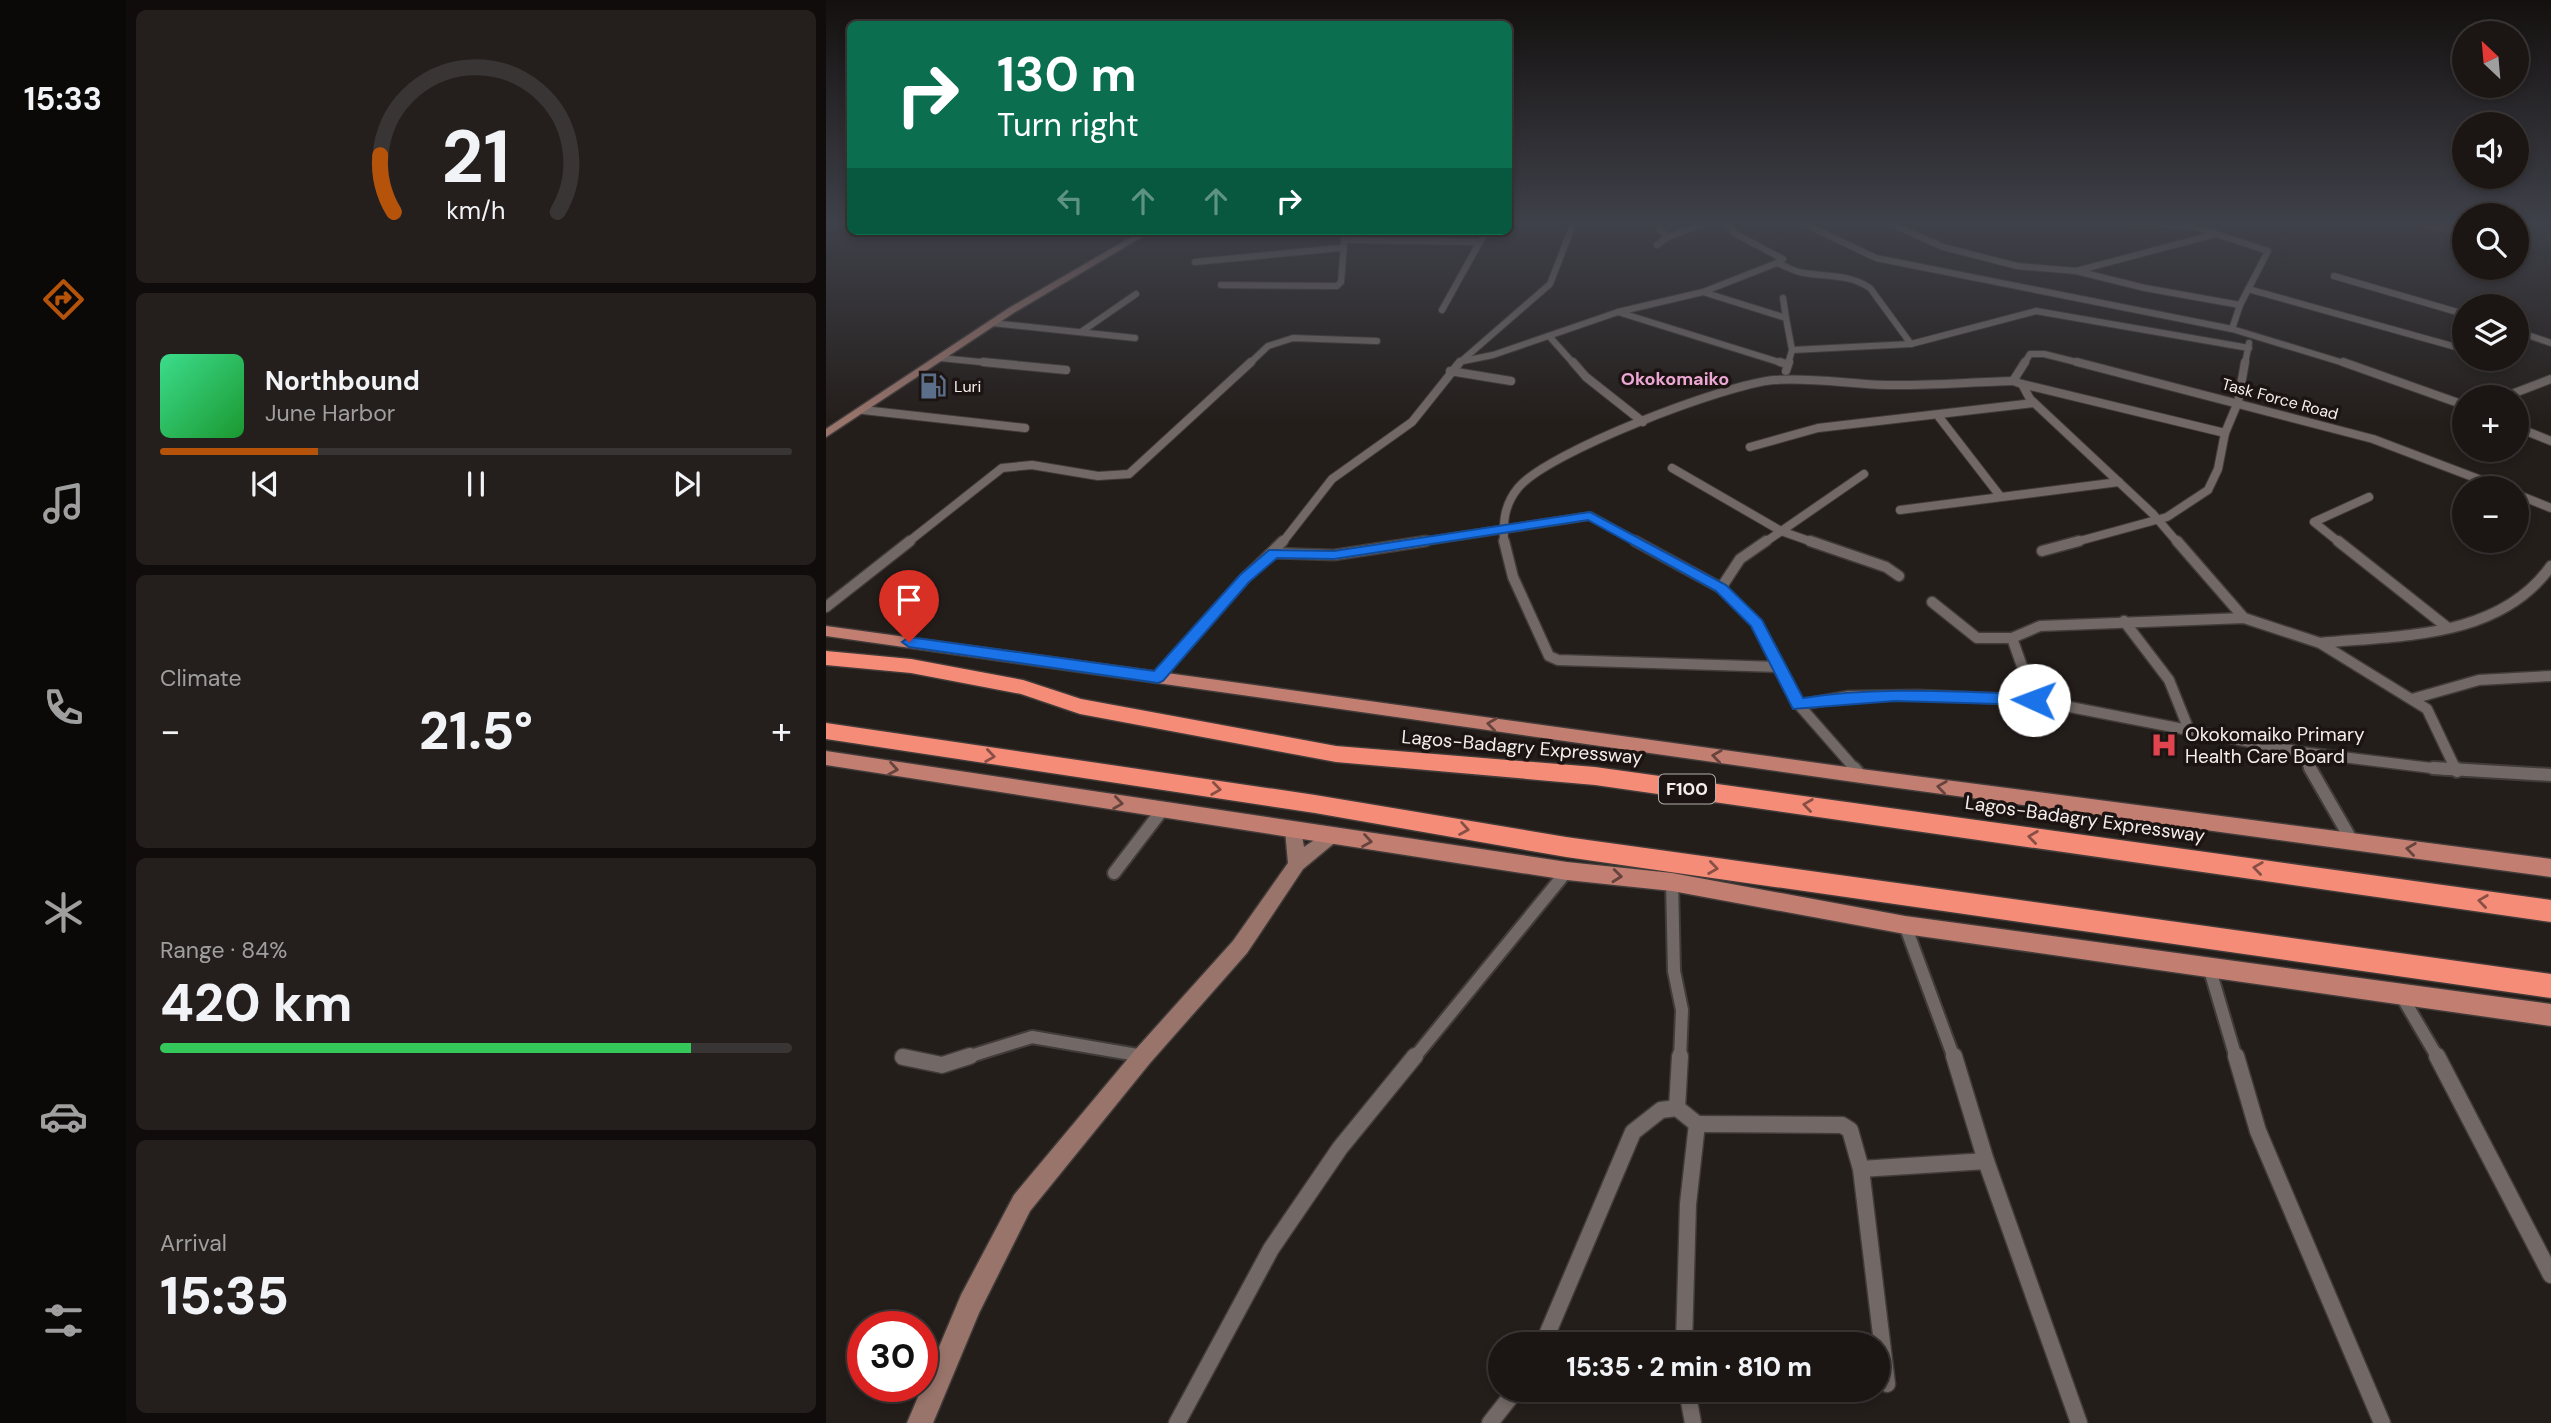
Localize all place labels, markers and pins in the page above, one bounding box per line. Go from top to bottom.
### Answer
fuel station icon: Luri [918,371,948,401]
place label: Luri [954,376,981,397]
pin [879,570,939,642]
place label: Okokomaiko Primary Health Care Board [2185,722,2365,769]
hospital icon: Okokomaiko Primary Health Care Board [2149,730,2179,760]

